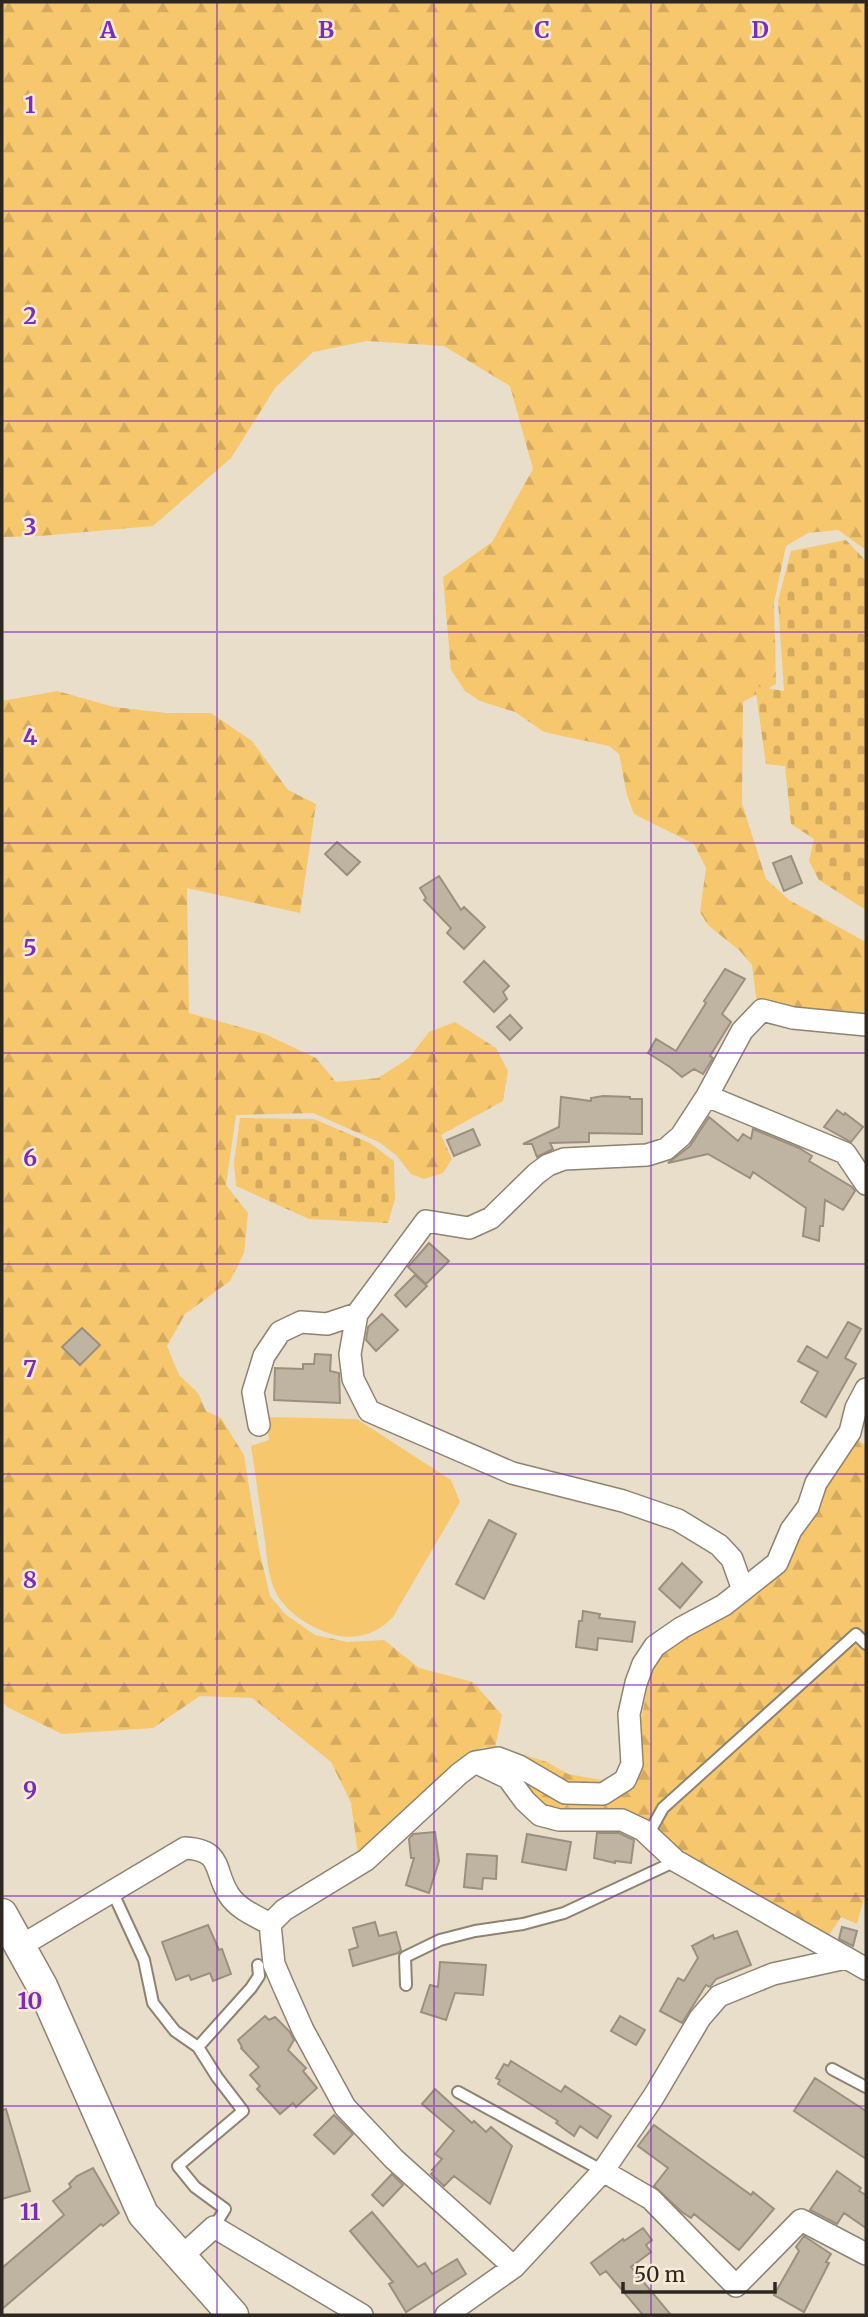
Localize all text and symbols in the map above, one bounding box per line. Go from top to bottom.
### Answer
text: A [99,15,117,44]
text: B [318,15,334,44]
text: C [534,15,550,44]
text: D [751,15,769,44]
text: 1 [25,90,36,119]
text: 2 [23,301,37,330]
text: 3 [23,512,37,541]
text: 4 [23,722,38,751]
text: 5 [23,933,37,962]
text: 6 [23,1143,37,1172]
text: 7 [23,1354,37,1383]
text: 8 [23,1565,37,1594]
text: 9 [23,1775,37,1804]
text: 10 [18,1986,42,2015]
text: 11 [20,2197,41,2226]
scale bar [623,2250,775,2294]
text: 50 m [634,2261,685,2288]

